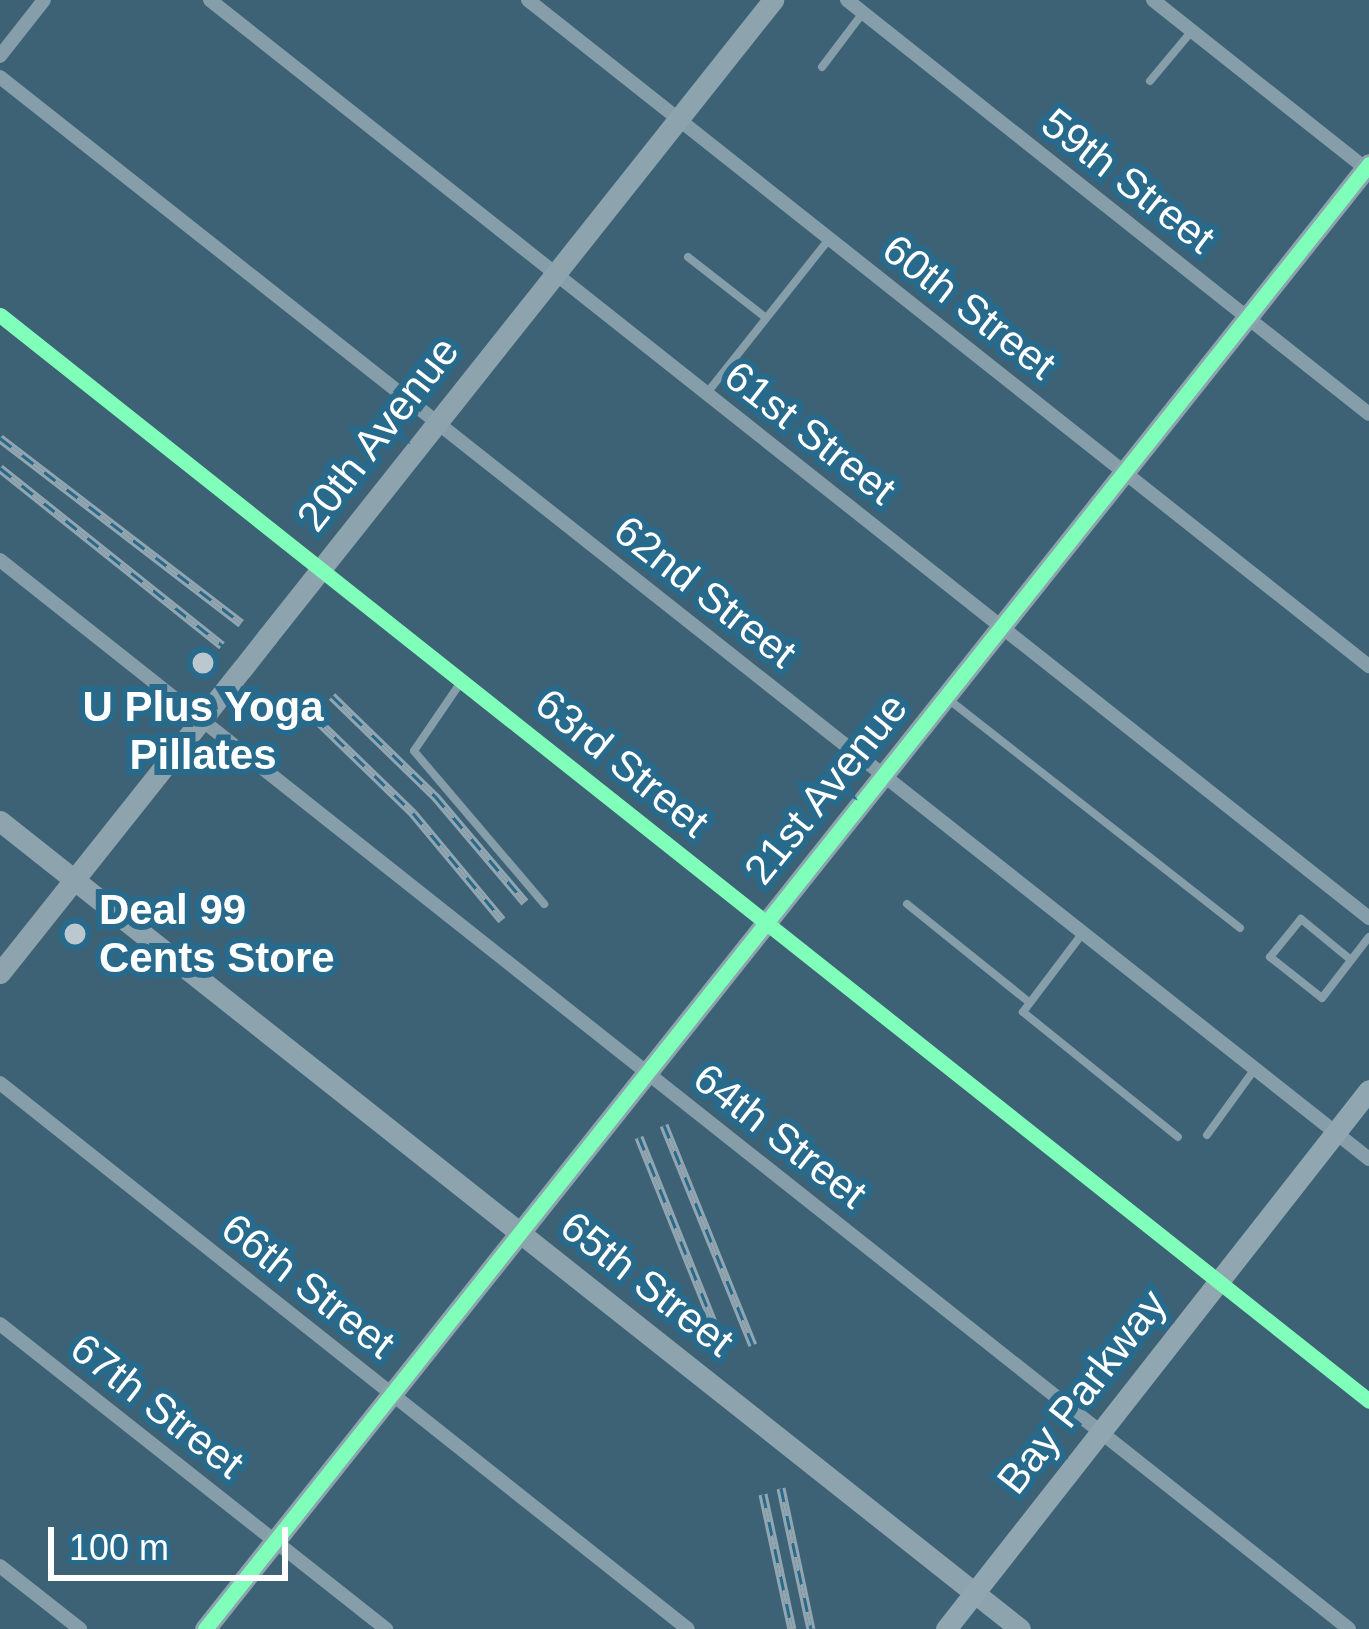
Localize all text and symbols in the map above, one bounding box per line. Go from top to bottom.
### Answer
street label: 59th Street [1032,98,1224,264]
street label: 60th Street [873,224,1065,390]
street label: 20th Avenue [286,326,470,542]
street label: 61st Street [714,351,906,515]
street label: 62nd Street [604,505,806,679]
marker: U Plus Yoga Pillates [190,650,216,676]
street label: 63rd Street [525,678,719,848]
place label: U Plus Yoga Pillates [82,682,324,780]
street label: 21st Avenue [733,683,919,895]
place label: Deal 99 Cents Store [99,885,335,984]
marker: Deal 99 Cents Store [62,921,88,947]
street label: 64th Street [684,1053,876,1219]
street label: 65th Street [551,1201,743,1367]
street label: 66th Street [212,1203,404,1369]
street label: Bay Parkway [987,1280,1177,1504]
street label: 67th Street [61,1323,253,1489]
scale bar [54,1503,294,1577]
text: 100 m [69,1527,169,1568]

